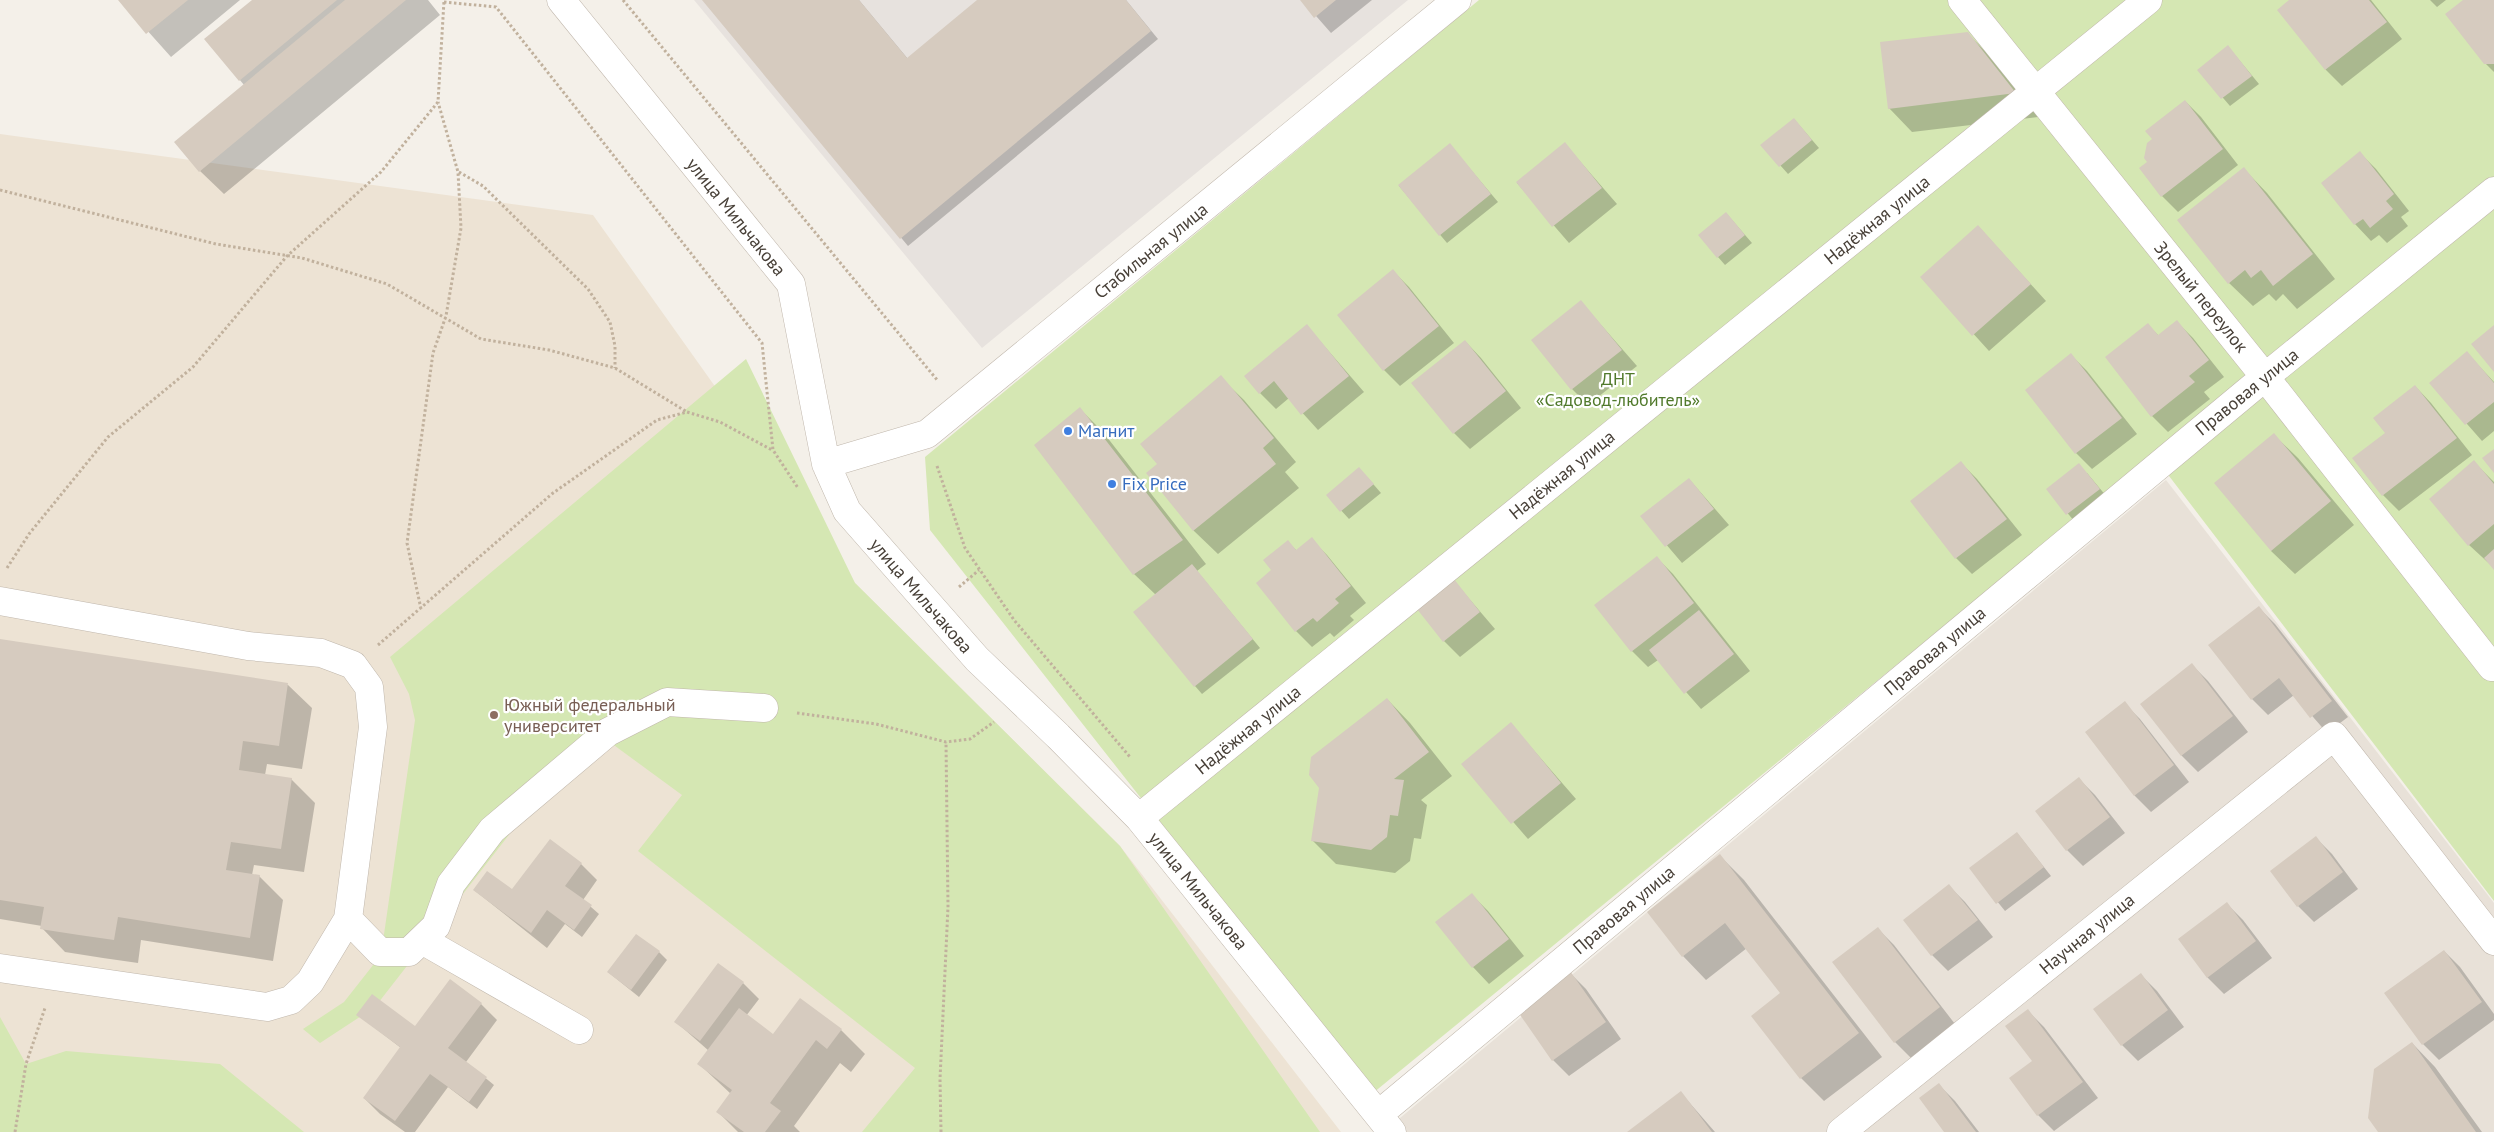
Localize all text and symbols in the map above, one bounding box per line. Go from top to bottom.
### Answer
street label: улица Мильчакова [682,153,791,280]
street label: Надёжная улица [1819,170,1934,269]
street label: Стабильная улица [1089,198,1212,304]
street label: Зрелый переулок [2149,236,2254,357]
street label: Правовая улица [2190,343,2303,440]
park label: ДНТ «Садовод-любитель» [1536,367,1700,411]
place label: Магнит [1078,419,1135,442]
marker: Магнит [1062,425,1074,437]
street label: Надёжная улица [1504,425,1619,524]
place label: Fix Price [1122,472,1187,495]
marker: Fix Price [1106,478,1118,490]
street label: улица Мильчакова [865,533,978,658]
street label: Правовая улица [1879,601,1990,700]
street label: Надёжная улица [1190,680,1305,779]
place label: Южный федеральный университет [504,693,676,737]
marker: Южный федеральный университет [488,709,500,721]
street label: улица Мильчакова [1144,827,1253,954]
street label: Правовая улица [1568,860,1679,959]
street label: Научная улица [2034,888,2139,979]

